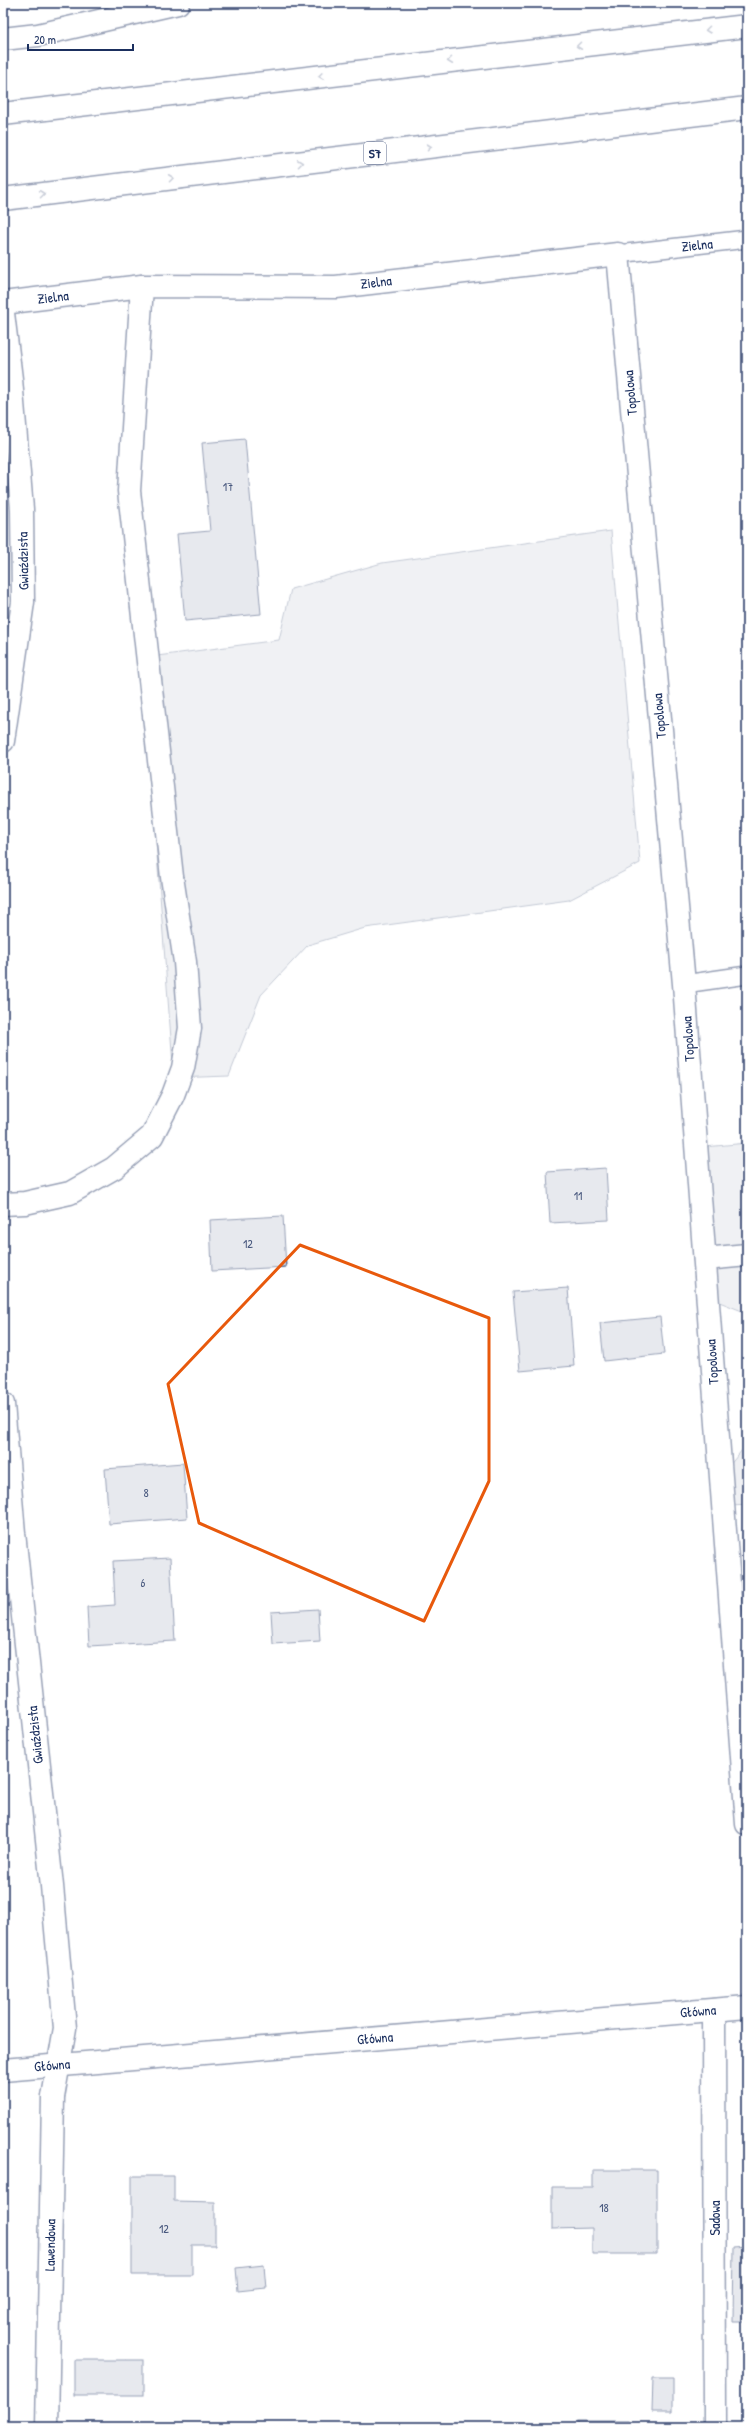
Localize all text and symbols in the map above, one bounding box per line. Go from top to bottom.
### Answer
one-way arrow [705,25,711,34]
scale bar [28,26,133,52]
text: 20 m [34,31,56,48]
one-way arrow [576,41,582,50]
one-way arrow [447,56,453,65]
one-way arrow [318,72,324,81]
road number: S7 [364,142,386,164]
one-way arrow [426,143,432,152]
one-way arrow [297,158,303,167]
one-way arrow [168,174,174,183]
one-way arrow [39,190,45,199]
street label: Zielna [680,233,714,256]
street label: Zielna [359,270,393,293]
street label: Zielna [36,285,70,308]
street label: Topolowa [618,369,642,416]
house number: 17 [223,478,233,495]
street label: Gwiaździsta [12,531,33,590]
street label: Topolowa [647,692,671,739]
street label: Topolowa [676,1015,700,1062]
house number: 11 [574,1187,582,1204]
house number: 12 [243,1235,253,1252]
street label: Topolowa [700,1338,724,1385]
house number: 8 [143,1484,149,1501]
house number: 6 [141,1574,146,1591]
street label: Gwiaździsta [22,1705,47,1765]
street label: Główna [679,1999,717,2022]
street label: Główna [356,2026,394,2049]
street label: Główna [33,2053,71,2076]
house number: 18 [599,2199,609,2216]
street label: Sadowa [705,2200,724,2236]
street label: Lawendowa [40,2218,59,2271]
house number: 12 [159,2220,169,2237]

